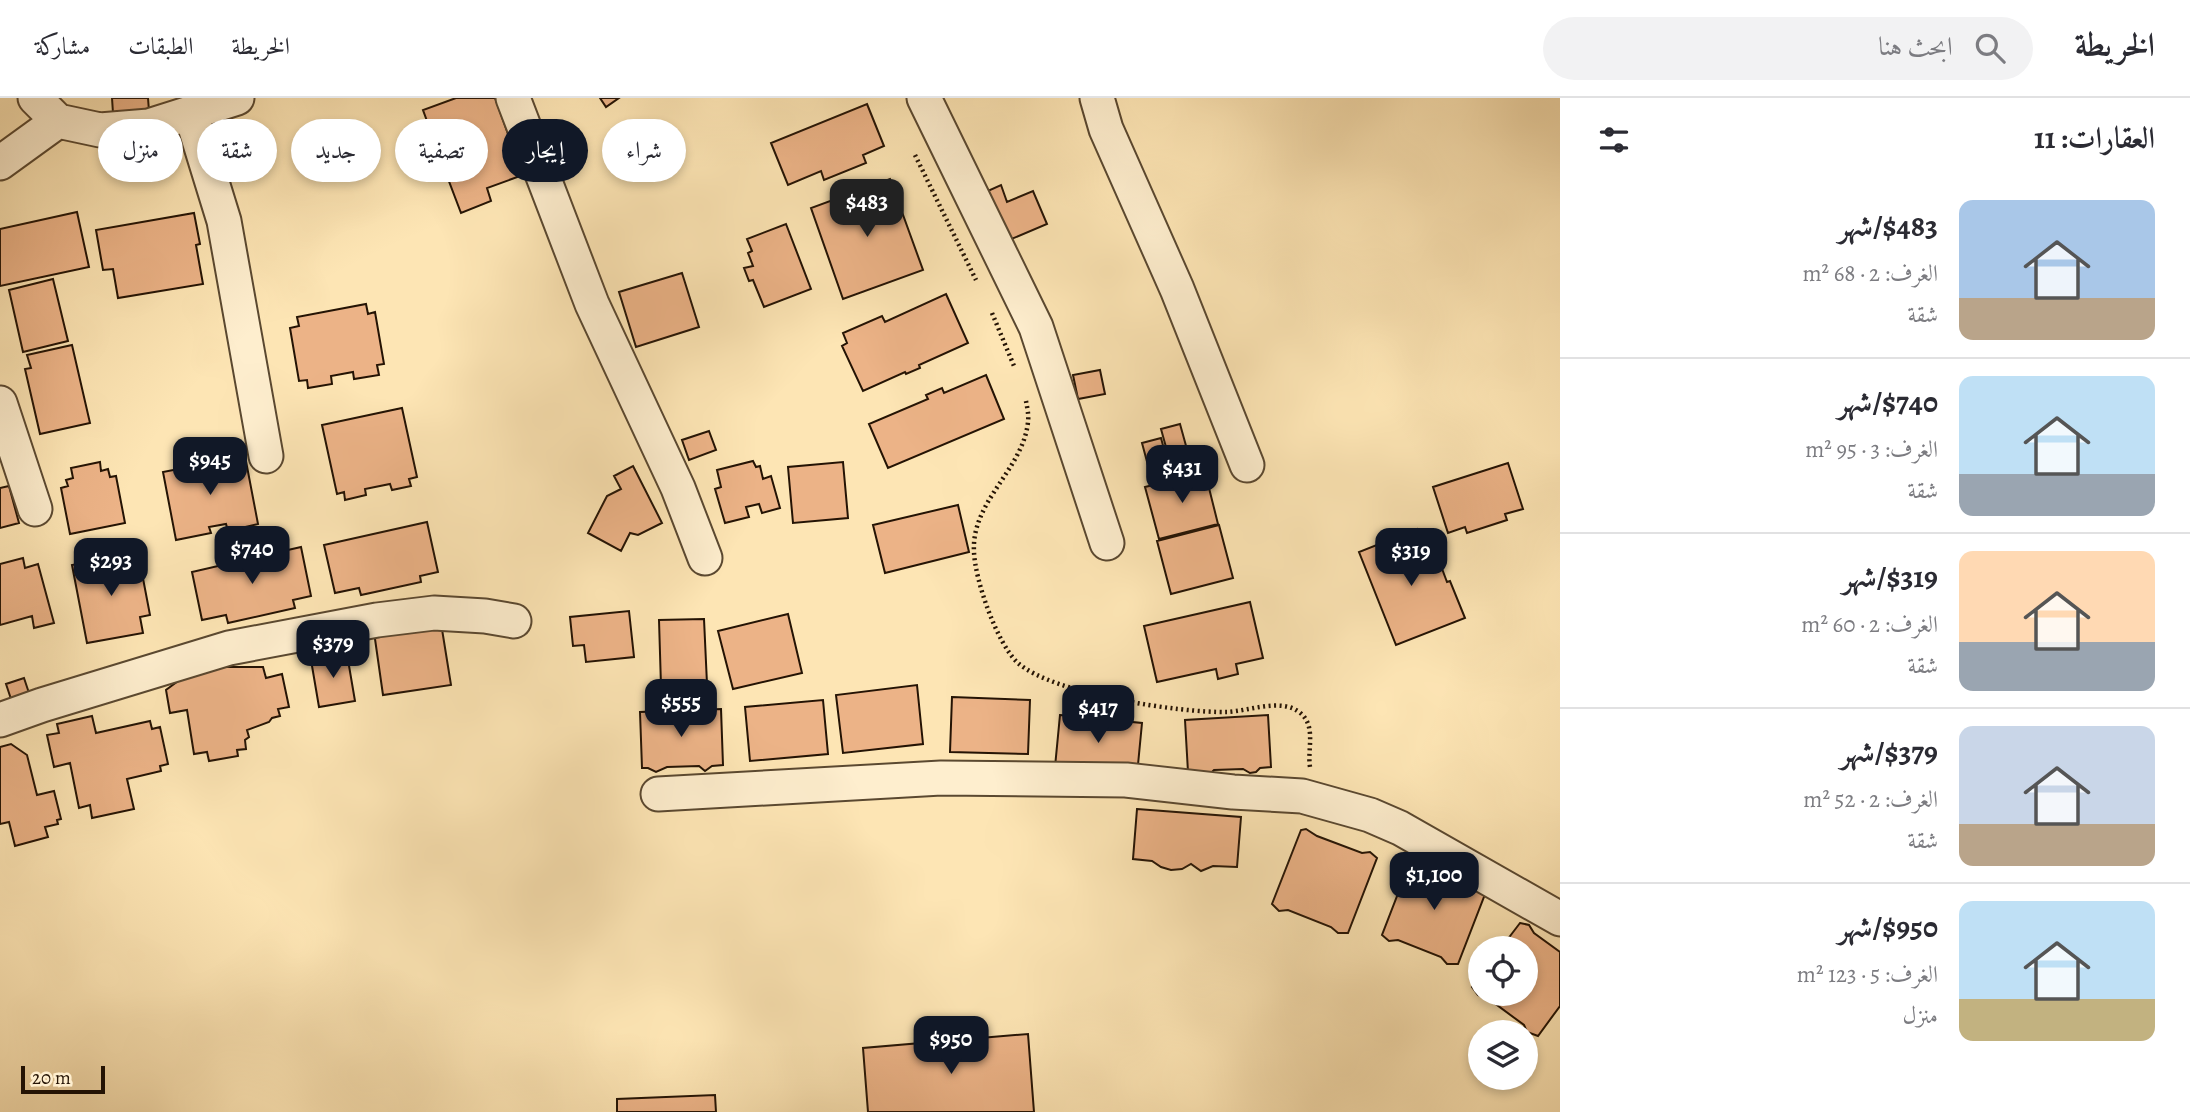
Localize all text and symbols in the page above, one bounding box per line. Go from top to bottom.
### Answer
search box [1543,17,2033,80]
text: الخريطة [2075,22,2155,67]
text: ابحث هنا [1878,29,1953,64]
icon: search [1971,29,2009,67]
text: مشاركة [35,30,90,62]
text: الطبقات [128,30,194,62]
text: الخريطة [232,30,290,62]
text: العقارات: 11 [2034,118,2155,158]
chip: منزل [98,119,183,182]
chip: شقة [197,119,277,182]
chip: جديد [291,119,381,182]
chip: تصفية [395,119,488,182]
chip: إيجار [502,119,588,182]
chip: شراء [602,119,686,182]
icon: filters [1595,121,1633,159]
pin: $483 [826,180,908,239]
text: $483 [846,186,888,217]
text: $483/شهر [1838,206,1938,246]
icon: home [2015,228,2099,312]
text: الغرف: 2 · 68 m² [1802,258,1938,289]
text: شقة [1908,299,1938,330]
text: $740/شهر [1838,382,1938,422]
icon: home [2015,404,2099,488]
text: الغرف: 3 · 95 m² [1805,434,1938,465]
pin: $945 [169,438,251,497]
text: $945 [189,444,231,475]
pin: $431 [1141,446,1223,505]
text: $431 [1162,452,1202,483]
text: شقة [1908,475,1938,506]
pin: $740 [211,526,293,586]
pin: $319 [1370,528,1452,588]
text: $740 [231,533,273,564]
text: $319 [1391,535,1431,566]
pin: $293 [70,538,152,598]
text: $293 [90,545,132,576]
text: $319/شهر [1842,557,1938,597]
icon: home [2015,579,2099,663]
text: الغرف: 2 · 60 m² [1801,609,1938,640]
pin: $379 [292,620,374,680]
text: $379 [312,627,354,658]
text: شقة [1908,650,1938,681]
pin: $555 [640,680,722,739]
text: $555 [661,686,701,717]
pin: $417 [1057,686,1139,745]
text: $417 [1078,692,1118,723]
text: $379/شهر [1840,732,1938,772]
icon: home [2015,754,2099,838]
text: الغرف: 2 · 52 m² [1803,784,1938,815]
text: شقة [1908,825,1938,856]
pin: $1,100 [1377,852,1491,912]
text: $1,100 [1406,859,1462,890]
text: $950/شهر [1838,907,1938,947]
icon: home [2015,929,2099,1013]
map controls [1468,936,1538,1090]
button: locate [1468,936,1538,1006]
text: الغرف: 5 · 123 m² [1797,959,1938,990]
text: منزل [1903,1000,1938,1031]
pin: $950 [910,1016,992,1076]
button: layers [1468,1020,1538,1090]
text: $950 [930,1023,972,1054]
scale bar [21,1063,105,1095]
text: 20 m [32,1065,71,1091]

